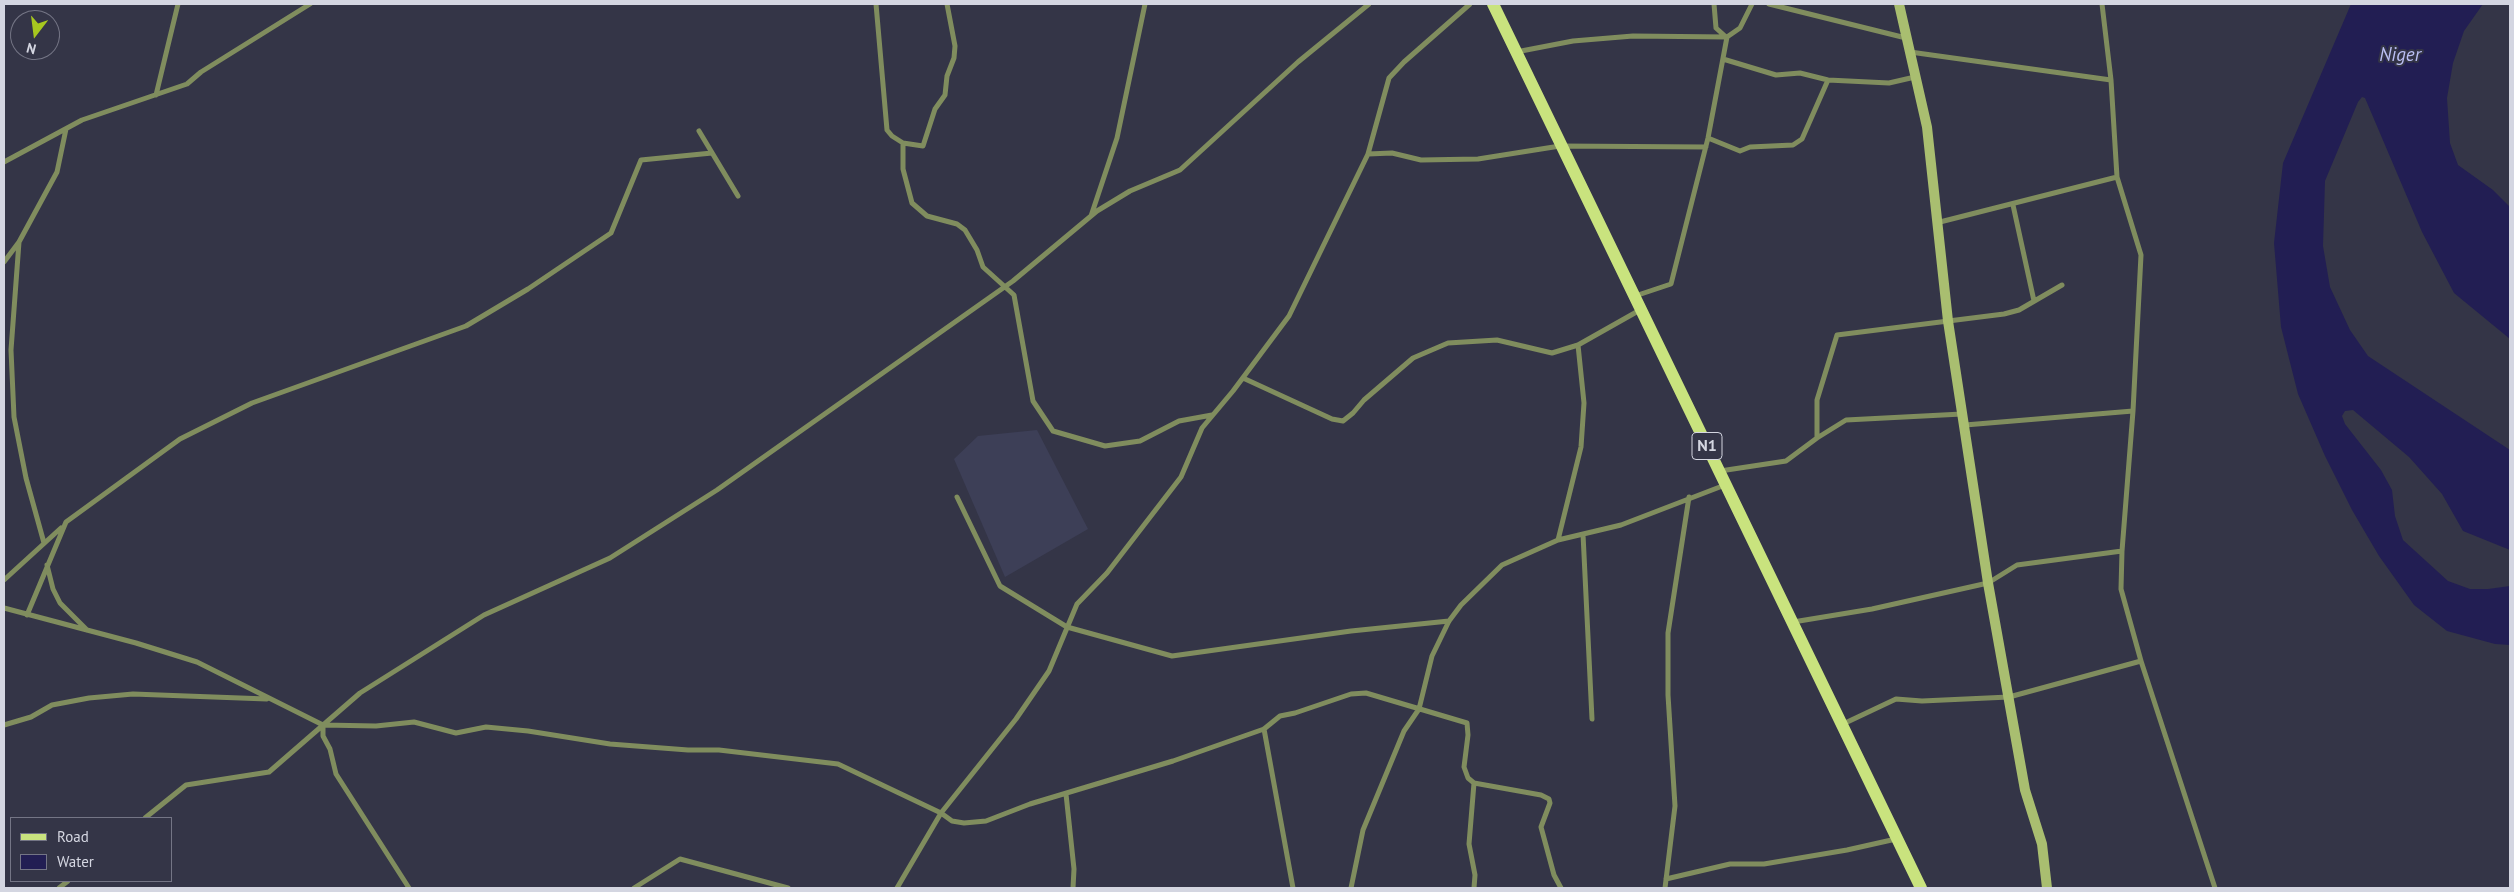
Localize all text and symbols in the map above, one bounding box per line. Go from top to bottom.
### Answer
north arrow [10,10,60,60]
text: N [25,39,38,58]
water label: Niger [2379,45,2421,67]
road number: N1 [1692,432,1722,460]
legend [10,817,172,882]
text: Road [57,827,89,846]
text: Water [57,852,94,871]

